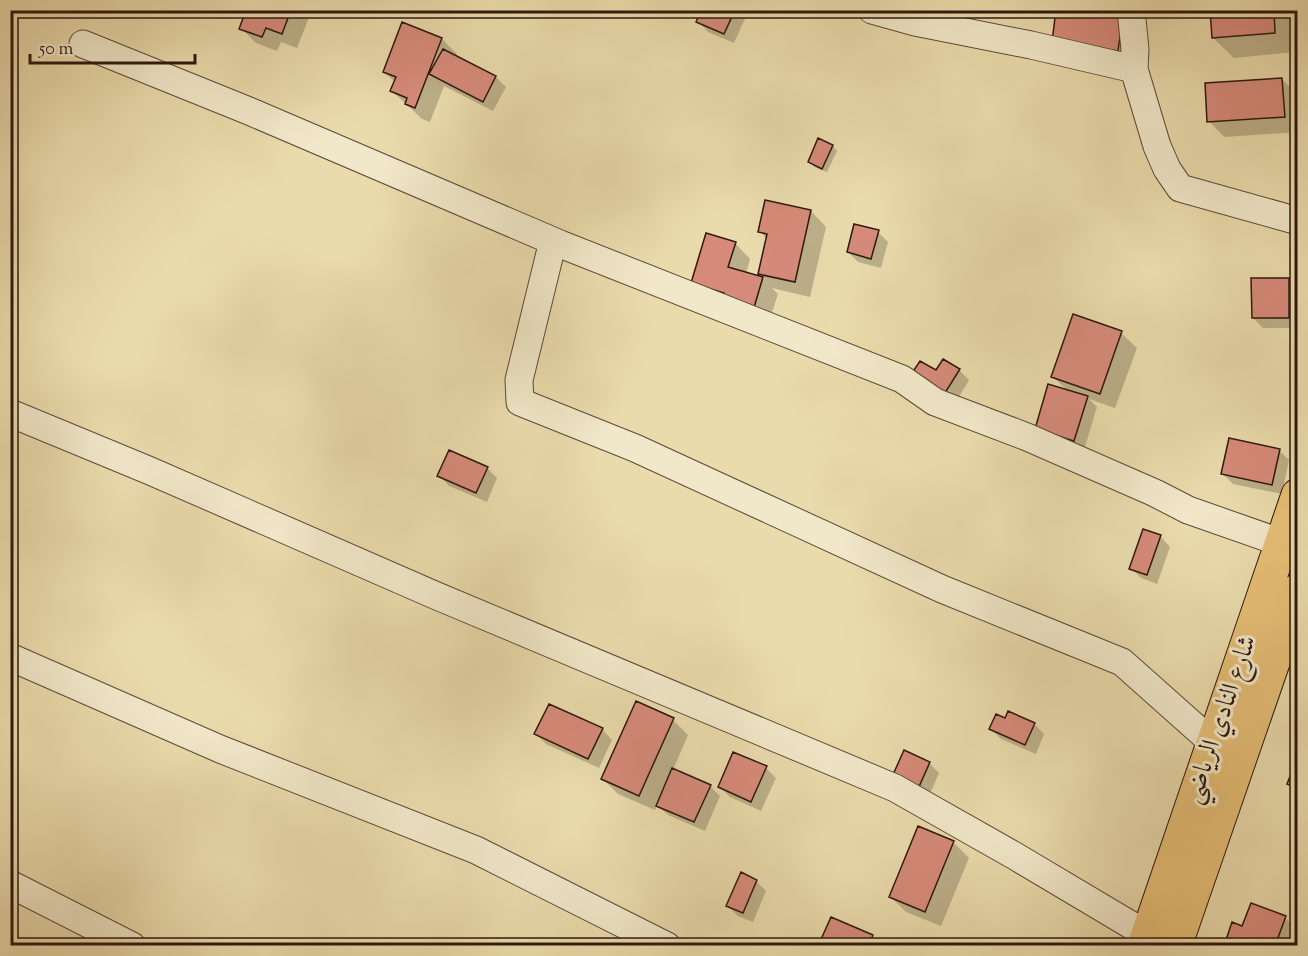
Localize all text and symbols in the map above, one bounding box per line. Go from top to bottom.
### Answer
scale bar [30,27,195,65]
text: 50 m [38,37,74,63]
street label: شارع النادي الرياضي [1175,631,1270,810]

